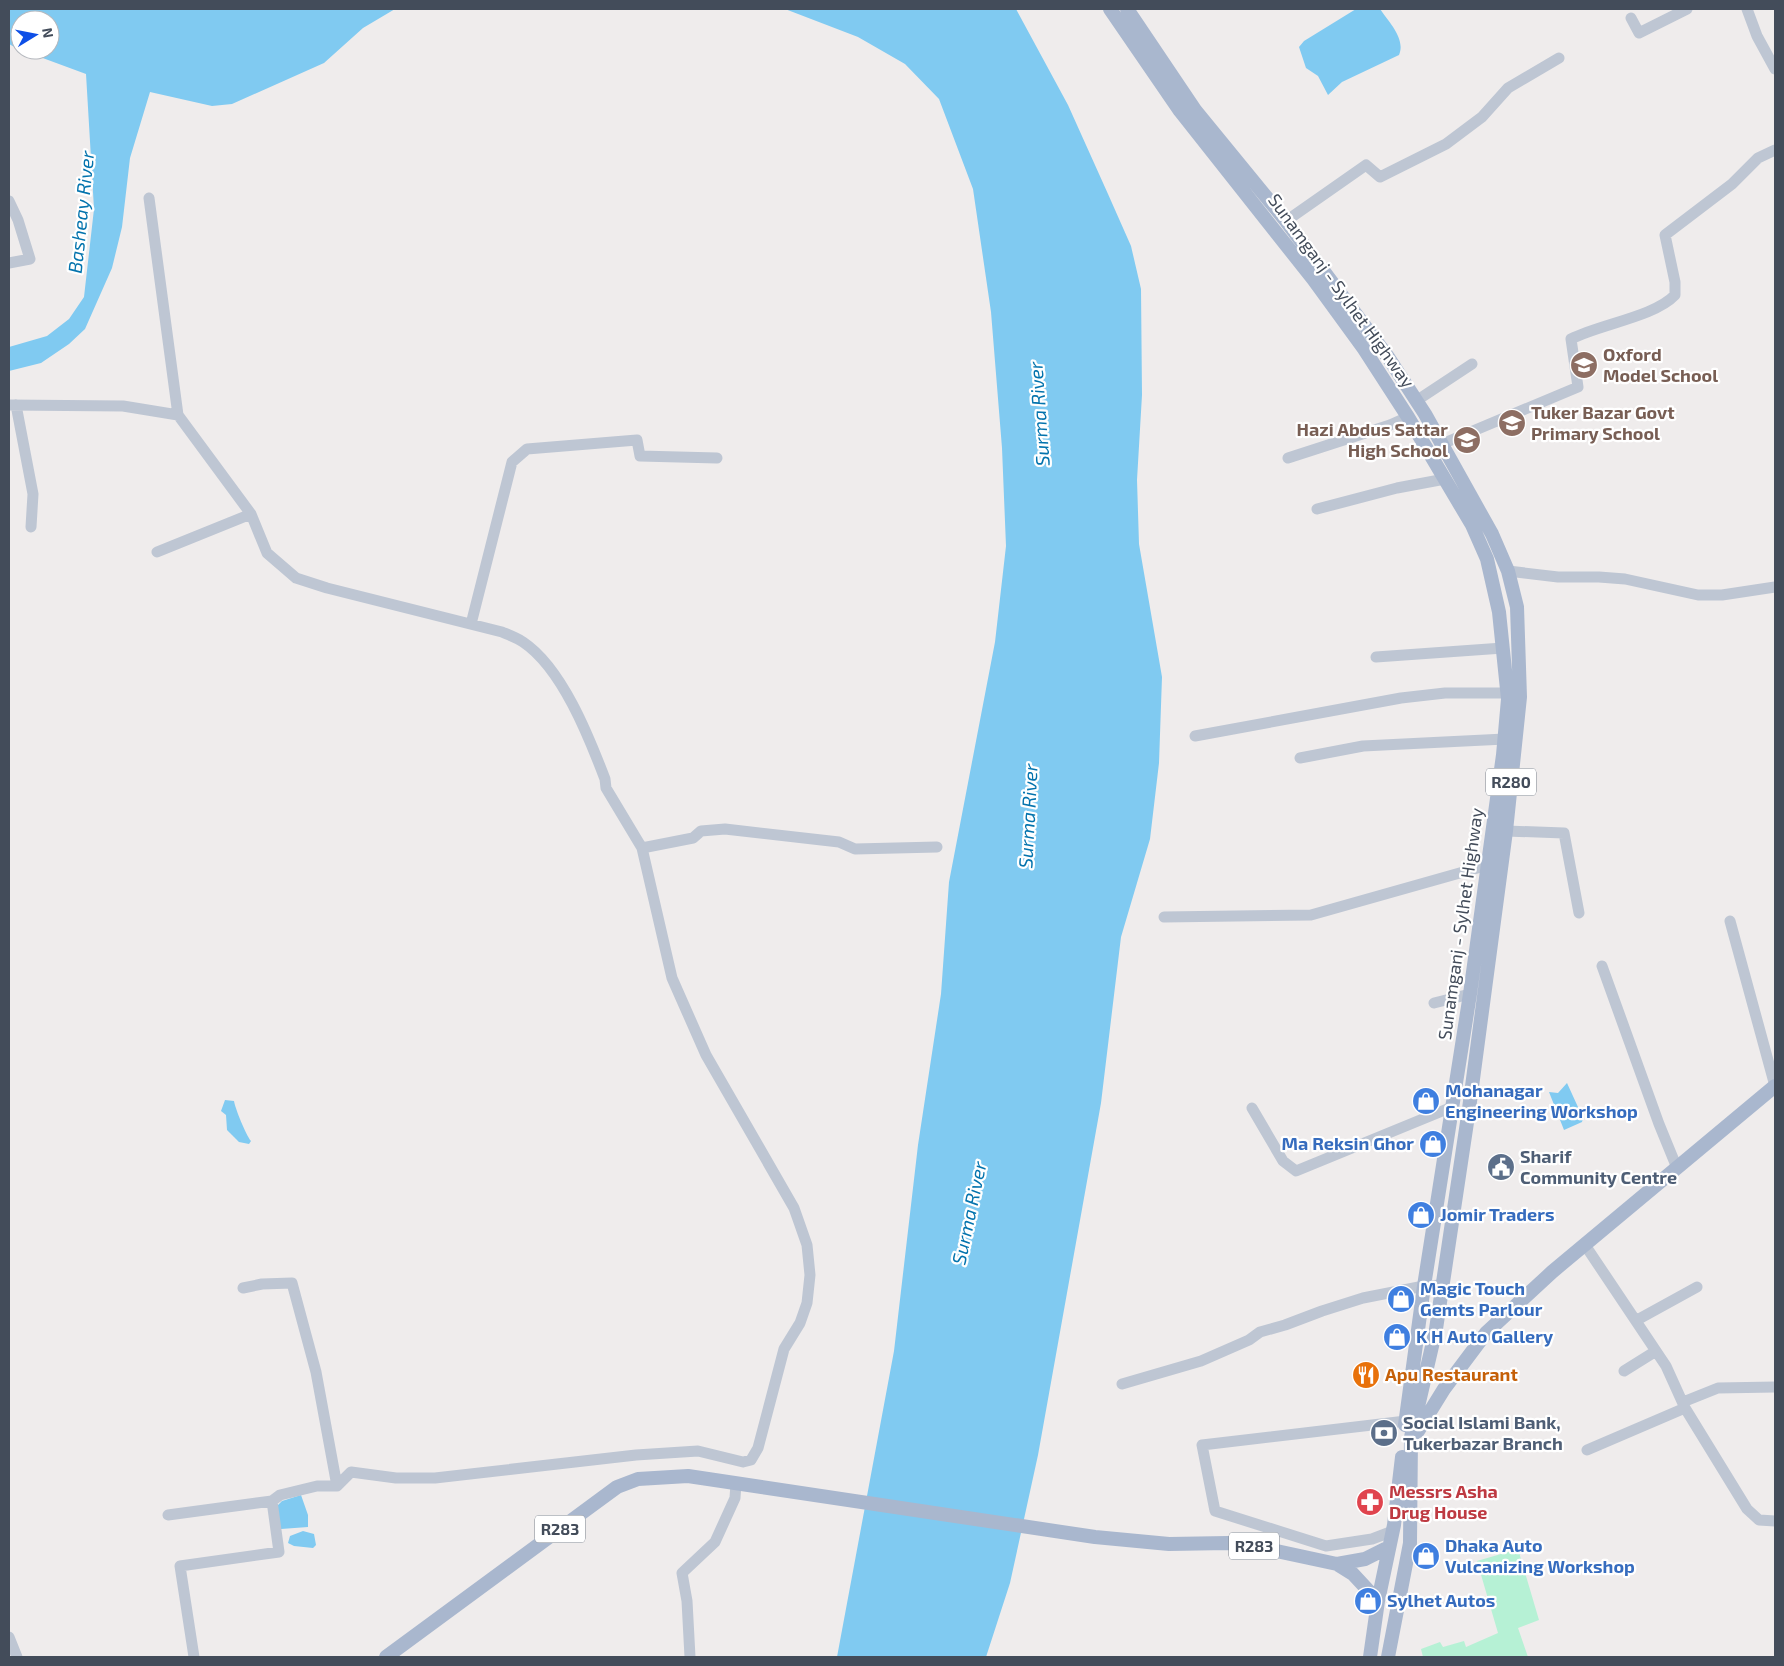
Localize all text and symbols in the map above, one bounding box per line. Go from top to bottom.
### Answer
north arrow [10,10,60,60]
text: N [39,26,58,39]
water label: Basheay River [63,149,99,274]
street label: Sunamganj - Sylhet Highway [1264,189,1420,392]
place label: Oxford Model School [1603,343,1718,386]
school or university icon: Oxford Model School [1569,350,1599,380]
water label: Surma River [1023,360,1054,467]
place label: Tuker Bazar Govt Primary School [1531,401,1675,444]
school or university icon: Tuker Bazar Govt Primary School [1497,408,1527,438]
place label: Hazi Abdus Sattar High School [1297,418,1448,461]
school or university icon: Hazi Abdus Sattar High School [1452,425,1482,455]
water label: Surma River [1013,763,1042,869]
road number: R280 [1486,769,1536,796]
street label: Sunamganj - Sylhet Highway [1433,806,1487,1041]
place label: Mohanagar Engineering Workshop [1445,1079,1638,1122]
shop icon: Mohanagar Engineering Workshop [1411,1086,1441,1116]
shop icon: Ma Reksin Ghor [1418,1129,1448,1159]
place label: Ma Reksin Ghor [1282,1132,1414,1154]
place label: Sharif Community Centre [1520,1145,1677,1188]
public building icon: Sharif Community Centre [1486,1152,1516,1182]
water label: Surma River [946,1159,991,1267]
shop icon: Jomir Traders [1406,1200,1436,1230]
place label: Jomir Traders [1440,1203,1554,1225]
place label: Magic Touch Gemts Parlour [1420,1277,1543,1320]
shop icon: Magic Touch Gemts Parlour [1386,1284,1416,1314]
shop icon: K H Auto Gallery [1382,1322,1412,1352]
place label: K H Auto Gallery [1416,1325,1554,1347]
restaurant icon: Apu Restaurant [1351,1360,1381,1390]
place label: Apu Restaurant [1385,1363,1518,1385]
place label: Social Islami Bank, Tukerbazar Branch [1403,1411,1563,1454]
bank icon: Social Islami Bank, Tukerbazar Branch [1369,1418,1399,1448]
place label: Messrs Asha Drug House [1389,1480,1498,1523]
pharmacy icon: Messrs Asha Drug House [1355,1487,1385,1517]
road number: R283 [535,1516,585,1542]
road number: R283 [1229,1532,1279,1560]
place label: Dhaka Auto Vulcanizing Workshop [1445,1534,1635,1577]
shop icon: Dhaka Auto Vulcanizing Workshop [1411,1541,1441,1571]
shop icon: Sylhet Autos [1353,1586,1383,1616]
place label: Sylhet Autos [1387,1589,1495,1611]

